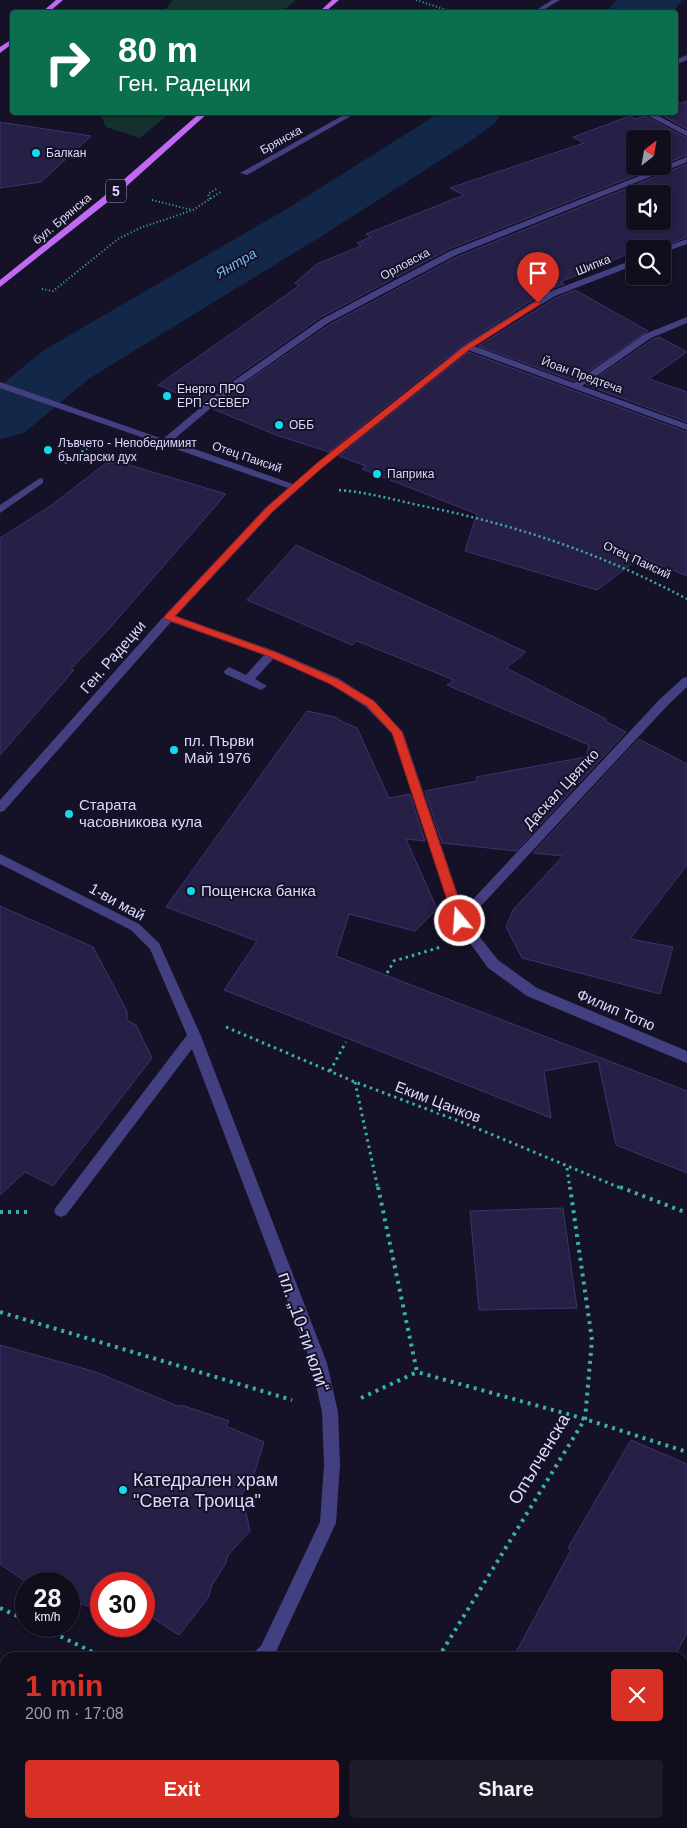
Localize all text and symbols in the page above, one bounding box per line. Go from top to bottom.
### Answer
icon: right [35,30,100,95]
text: 80 m [118,30,198,69]
text: Ген. Радецки [118,71,251,96]
street label: Брянска [258,123,305,157]
north arrow [626,130,671,175]
map controls [626,130,671,285]
place label: Балкан [46,146,86,160]
marker: Балкан [30,147,42,159]
road number: 5 [106,180,126,202]
button: sound [626,185,671,230]
street label: бул. Брянска [30,190,94,247]
button: search [626,240,671,285]
water label: Янтра [212,245,259,282]
street label: Орловска [378,245,432,283]
pin [517,252,559,303]
street label: Шипка [574,252,613,278]
icon: arrive [524,259,552,287]
street label: Йоан Предтеча [540,353,625,396]
place label: Енерго ПРО ЕРП -СЕВЕР [177,382,250,410]
marker: Енерго ПРО ЕРП -СЕВЕР [161,390,173,402]
place label: ОББ [289,418,314,432]
marker: ОББ [273,419,285,431]
place label: Лъвчето - Непобедимият български дух [58,436,197,464]
street label: Отец Паисий [210,439,284,475]
marker: Лъвчето - Непобедимият български дух [42,444,54,456]
place label: Паприка [387,467,435,481]
marker: Паприка [371,468,383,480]
street label: Отец Паисий [601,538,673,582]
street label: Ген. Радецки [77,617,149,696]
place label: пл. Първи Май 1976 [184,732,254,766]
marker: пл. Първи Май 1976 [168,744,180,756]
street label: Даскал Цвятко [519,745,602,832]
place label: Старата часовникова кула [79,796,203,830]
marker: Старата часовникова кула [63,808,75,820]
street label: 1-ви май [86,879,148,924]
place label: Пощенска банка [201,882,317,899]
marker: Пощенска банка [185,885,197,897]
position arrow [433,894,485,946]
street label: Филип Тотю [575,985,658,1034]
street label: Еким Цанков [393,1077,484,1126]
street label: пл. „10-ти юли“ [274,1270,334,1394]
street label: Опълченска [504,1409,574,1508]
place label: Катедрален храм "Света Троица" [133,1470,278,1511]
marker: Катедрален храм "Света Троица" [117,1484,129,1496]
speed limit sign: 30 [90,1572,155,1637]
text: 28 [34,1584,61,1612]
text: km/h [34,1610,61,1624]
text: 1 min [25,1669,103,1702]
button: close [611,1669,663,1721]
text: 200 m · 17:08 [25,1705,124,1722]
button: Exit [25,1760,339,1818]
button: Share [349,1760,663,1818]

